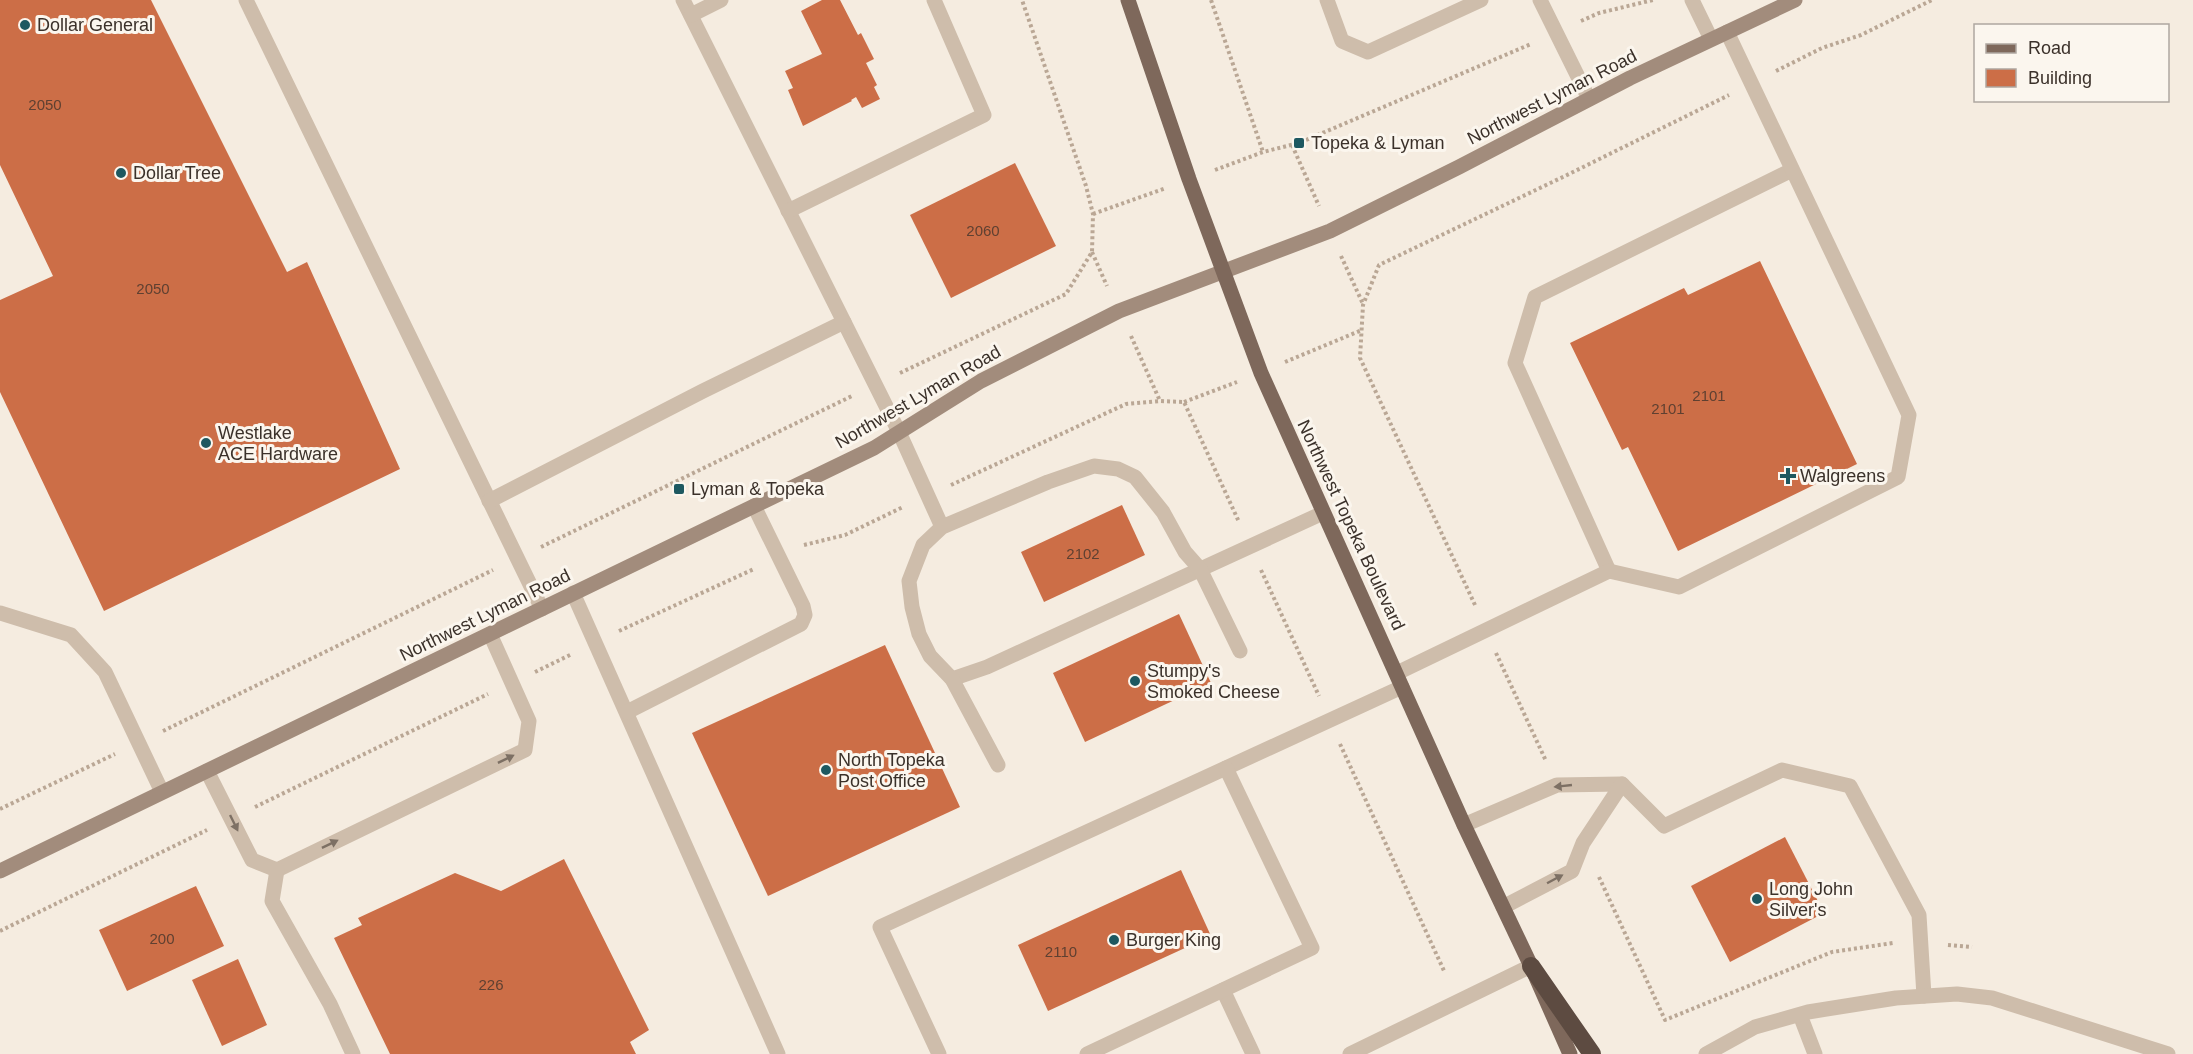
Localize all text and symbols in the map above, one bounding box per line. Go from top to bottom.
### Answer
place label: Dollar General [37,15,153,35]
marker: Dollar General [18,18,32,32]
legend [1974,24,2169,102]
text: Road [2028,38,2071,58]
street label: Northwest Lyman Road [1464,46,1640,148]
text: Building [2028,68,2092,88]
house number: 2050 [28,96,62,113]
place label: Topeka & Lyman [1311,133,1444,153]
marker: Topeka & Lyman [1292,136,1306,150]
place label: Dollar Tree [133,163,221,183]
marker: Dollar Tree [114,166,128,180]
house number: 2060 [966,222,1000,239]
house number: 2050 [136,280,170,297]
street label: Northwest Lyman Road [832,341,1004,453]
house number: 2101 [1692,387,1726,404]
house number: 2101 [1651,400,1685,417]
street label: Northwest Topeka Boulevard [1293,417,1409,633]
place label: Westlake ACE Hardware [218,423,338,464]
marker: Westlake ACE Hardware [199,436,213,450]
place label: Walgreens [1800,466,1885,486]
marker: Walgreens [1781,469,1795,483]
place label: Lyman & Topeka [691,479,825,499]
marker: Lyman & Topeka [672,482,686,496]
house number: 2102 [1066,545,1100,562]
street label: Northwest Lyman Road [396,565,574,665]
place label: Stumpy's Smoked Cheese [1147,661,1280,702]
marker: Stumpy's Smoked Cheese [1128,674,1142,688]
place label: North Topeka Post Office [838,750,946,791]
one-way arrow [497,755,514,764]
marker: North Topeka Post Office [819,763,833,777]
one-way arrow [1554,781,1573,791]
one-way arrow [229,814,239,831]
one-way arrow [321,840,339,850]
one-way arrow [1546,875,1564,885]
place label: Long John Silver's [1769,879,1853,920]
marker: Long John Silver's [1750,892,1764,906]
house number: 200 [149,930,175,947]
place label: Burger King [1126,930,1221,950]
marker: Burger King [1107,933,1121,947]
house number: 2110 [1045,943,1077,960]
house number: 226 [478,976,504,993]

